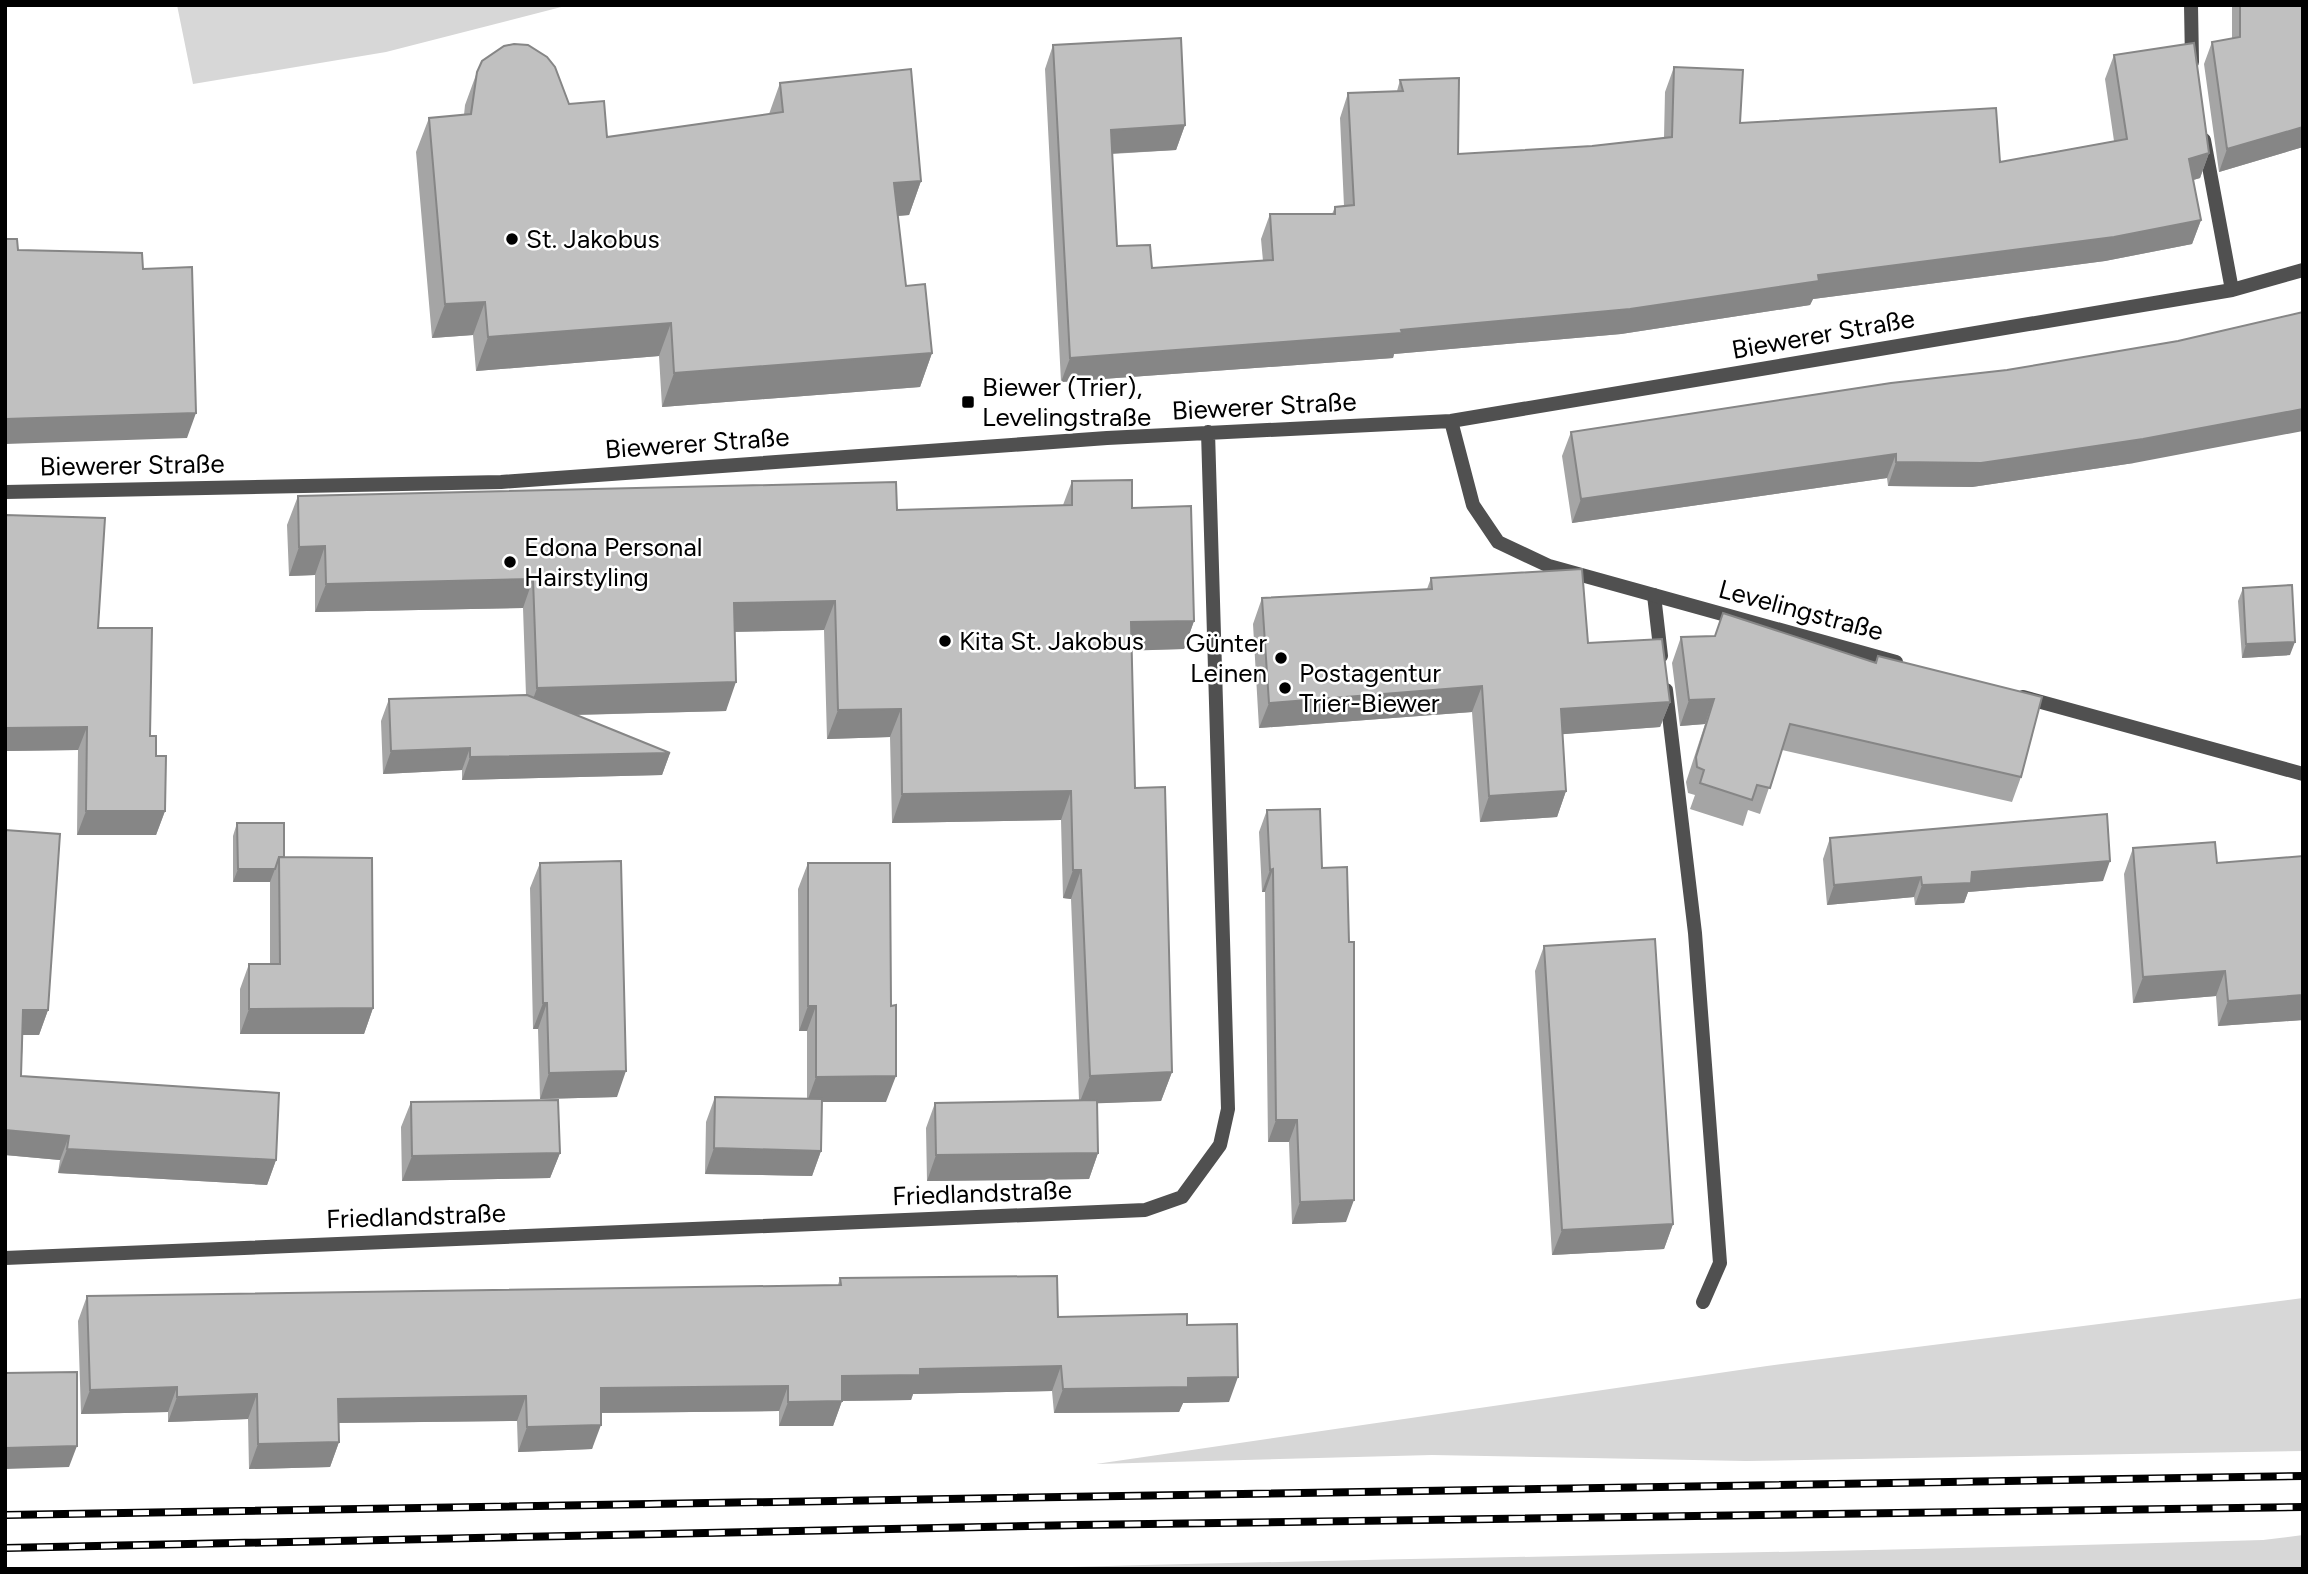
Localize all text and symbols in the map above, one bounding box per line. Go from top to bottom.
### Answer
place label: St. Jakobus [526,223,660,255]
marker: St. Jakobus [504,231,520,247]
street label: Biewerer Straße [1729,302,1917,366]
place label: Biewer (Trier), Levelingstraße [982,371,1151,433]
street label: Biewerer Straße [1171,385,1357,427]
marker: Biewer (Trier), Levelingstraße [960,394,976,410]
street label: Biewerer Straße [604,421,790,465]
street label: Biewerer Straße [39,447,225,483]
place label: Edona Personal Hairstyling [524,531,702,593]
marker: Edona Personal Hairstyling [502,554,518,570]
street label: Levelingstraße [1715,573,1887,647]
place label: Kita St. Jakobus [959,625,1144,657]
place label: Günter Leinen [1185,627,1267,689]
marker: Kita St. Jakobus [937,633,953,649]
marker: Günter Leinen [1273,650,1289,666]
place label: Postagentur Trier-Biewer [1299,657,1441,719]
marker: Postagentur Trier-Biewer [1277,680,1293,696]
street label: Friedlandstraße [892,1174,1072,1212]
street label: Friedlandstraße [326,1197,506,1235]

